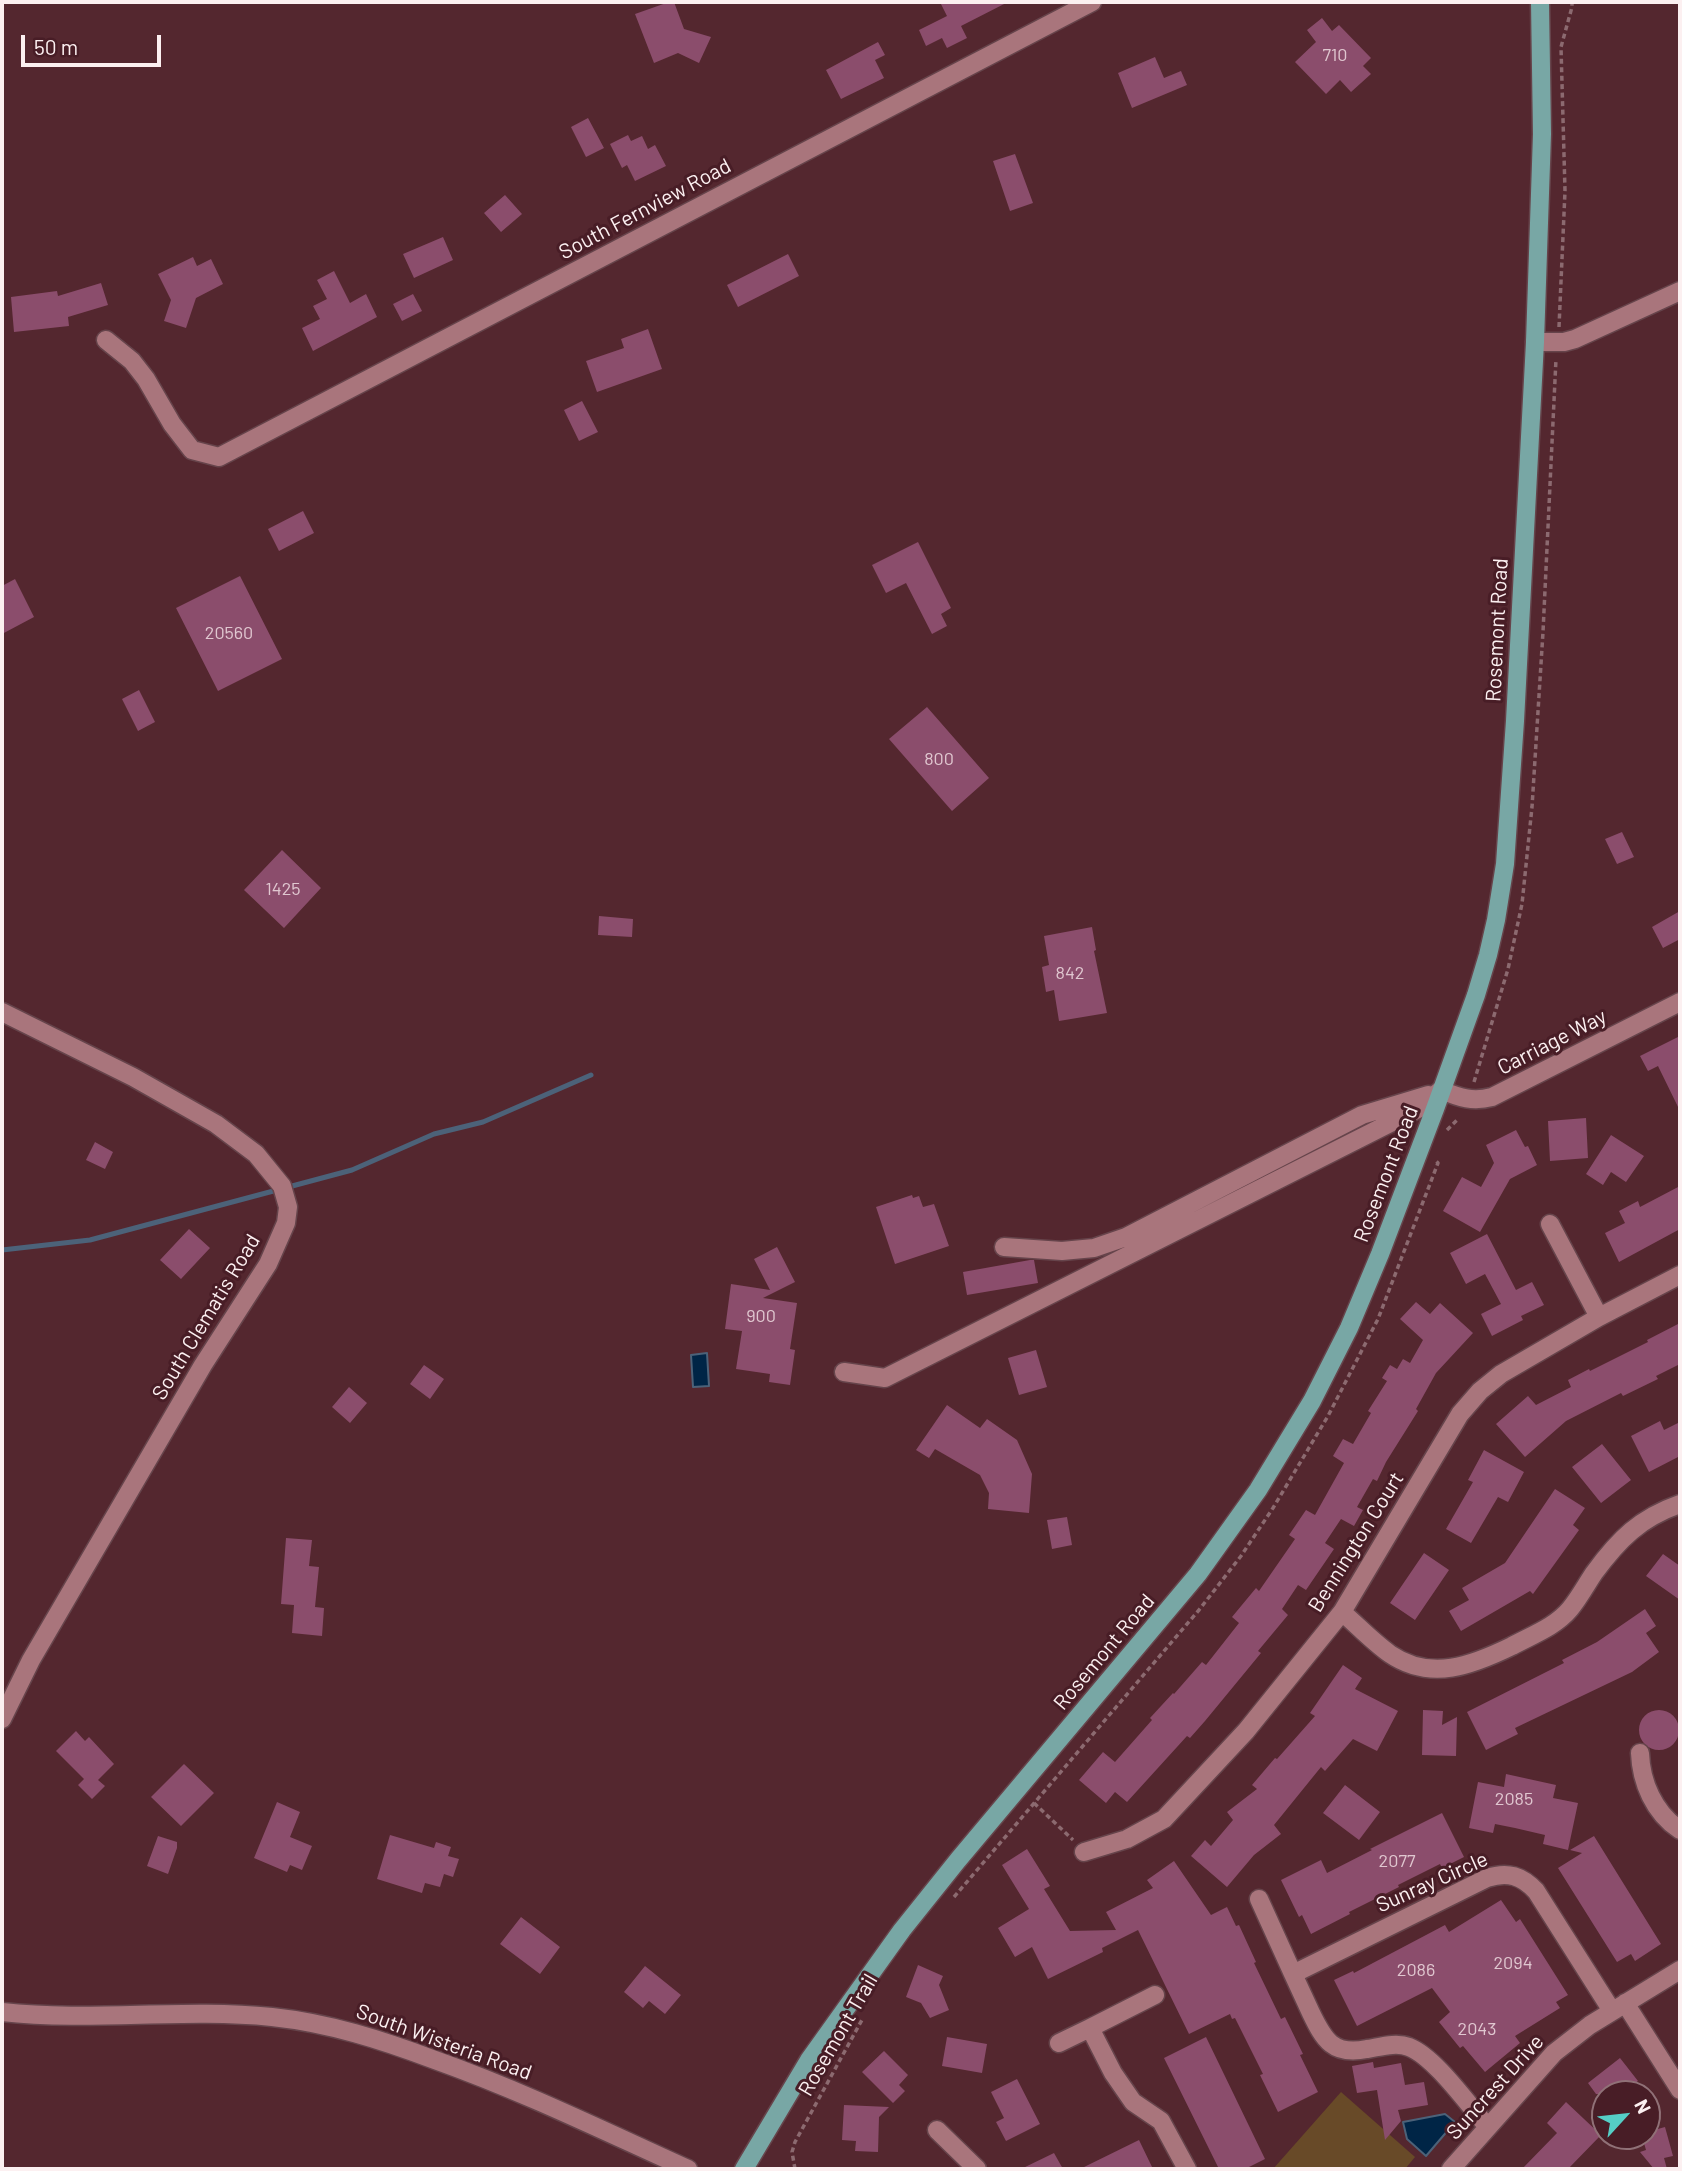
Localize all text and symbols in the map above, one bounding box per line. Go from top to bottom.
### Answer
scale bar [24,21,164,65]
text: 50 m [34,34,78,59]
house number: 710 [1322,44,1348,66]
street label: South Fernview Road [555,153,735,265]
street label: Rosemont Road [1481,558,1513,702]
house number: 20560 [205,622,253,644]
house number: 800 [924,748,954,770]
house number: 1425 [265,878,301,900]
house number: 842 [1056,962,1084,984]
street label: Carriage Way [1493,1004,1611,1080]
street label: Rosemont Road [1348,1102,1424,1246]
street label: South Clematis Road [147,1230,265,1404]
house number: 900 [746,1305,776,1327]
street label: Bennington Court [1303,1467,1409,1617]
street label: Rosemont Road [1048,1589,1160,1715]
house number: 2085 [1495,1788,1533,1810]
street label: Sunray Circle [1372,1846,1492,1918]
house number: 2077 [1379,1850,1415,1872]
house number: 2094 [1493,1952,1533,1974]
house number: 2086 [1397,1959,1435,1981]
street label: Rosemont Trail [793,1970,883,2100]
street label: South Wisteria Road [353,1999,535,2085]
house number: 2043 [1457,2018,1497,2040]
street label: Suncrest Drive [1441,2029,1549,2145]
north arrow [1591,2080,1661,2150]
text: N [1630,2095,1656,2117]

